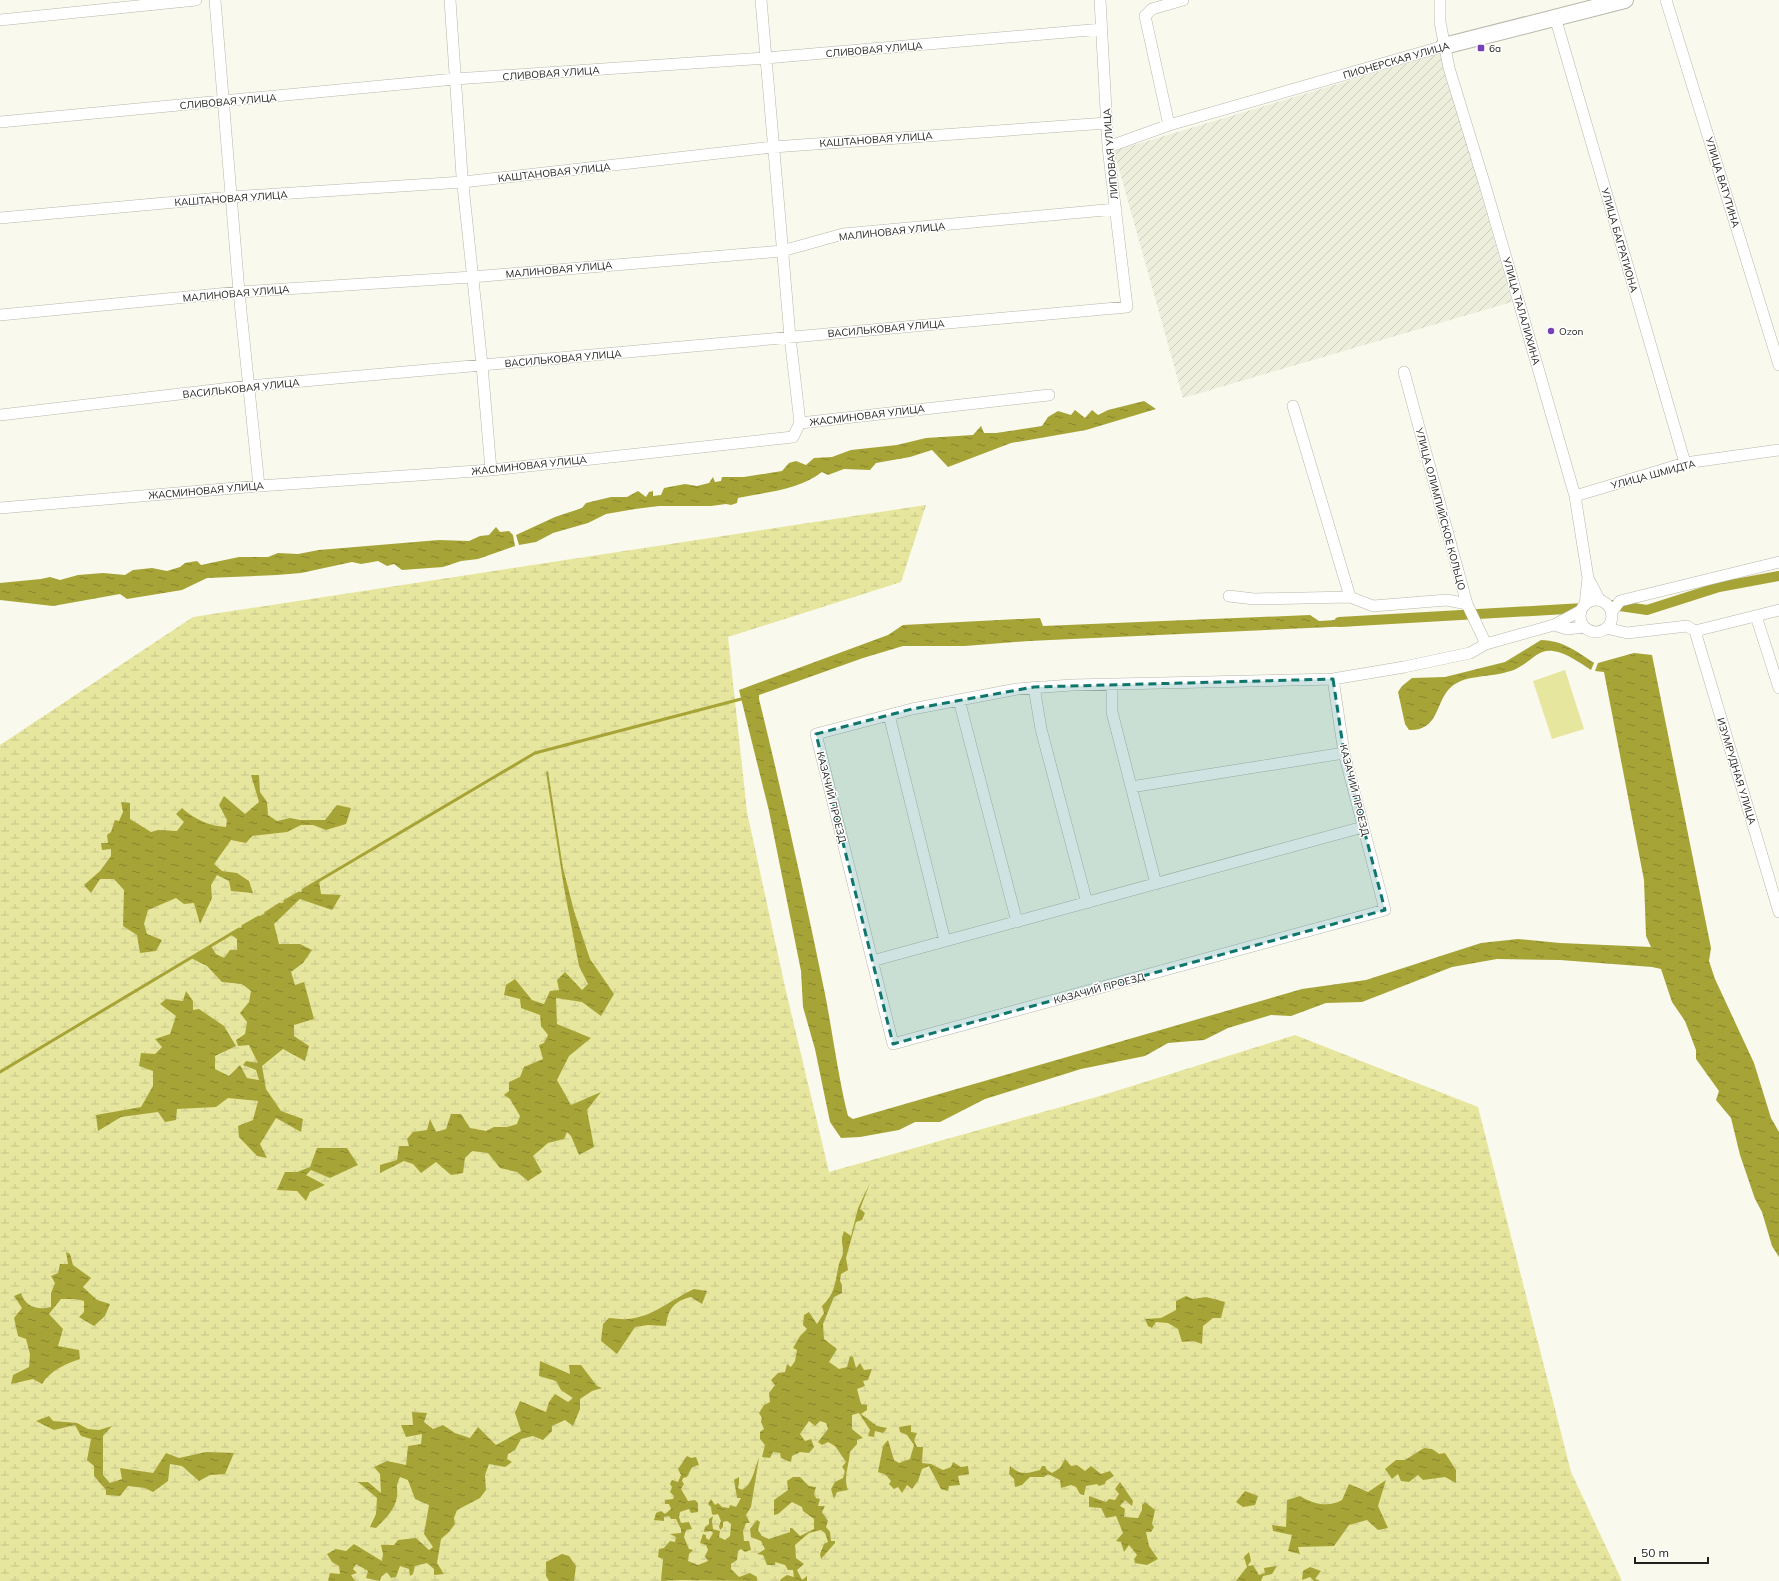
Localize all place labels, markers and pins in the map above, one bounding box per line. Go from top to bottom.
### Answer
place label: 6а [1489,42,1501,55]
marker: 6а [1476,43,1486,53]
place label: Ozon [1559,325,1584,338]
marker: Ozon [1546,326,1556,336]

